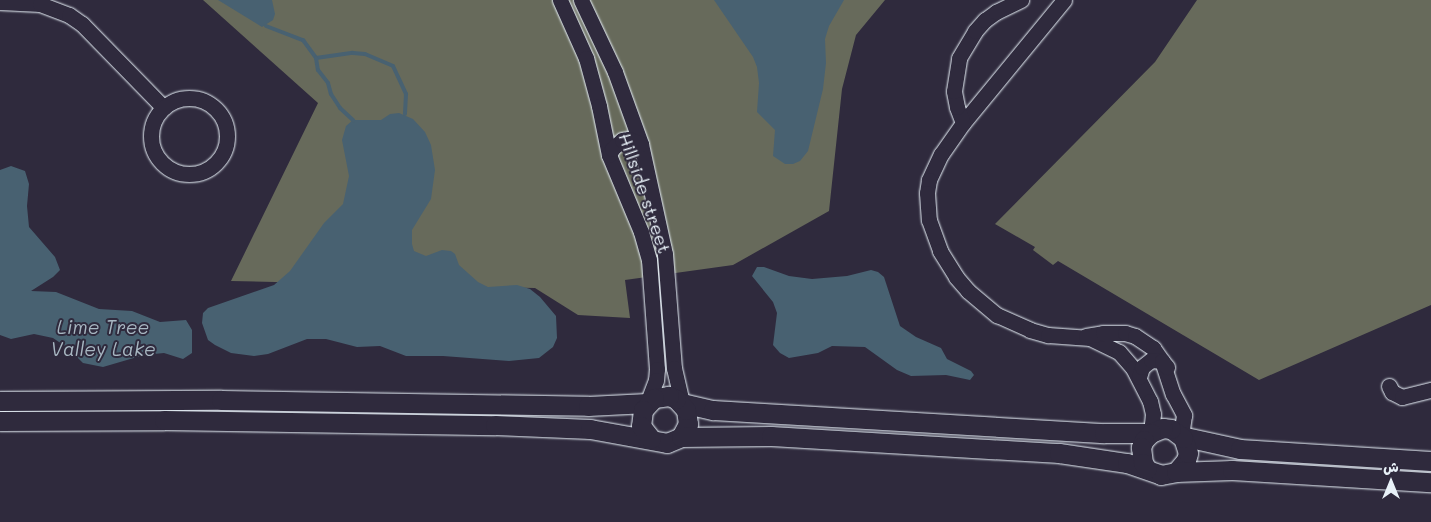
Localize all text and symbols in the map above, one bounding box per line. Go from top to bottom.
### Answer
street label: Hillside street [614,130,676,256]
water label: Lime Tree Valley Lake [50,316,156,360]
north arrow [1366,457,1416,507]
text: ش [1383,457,1399,476]

